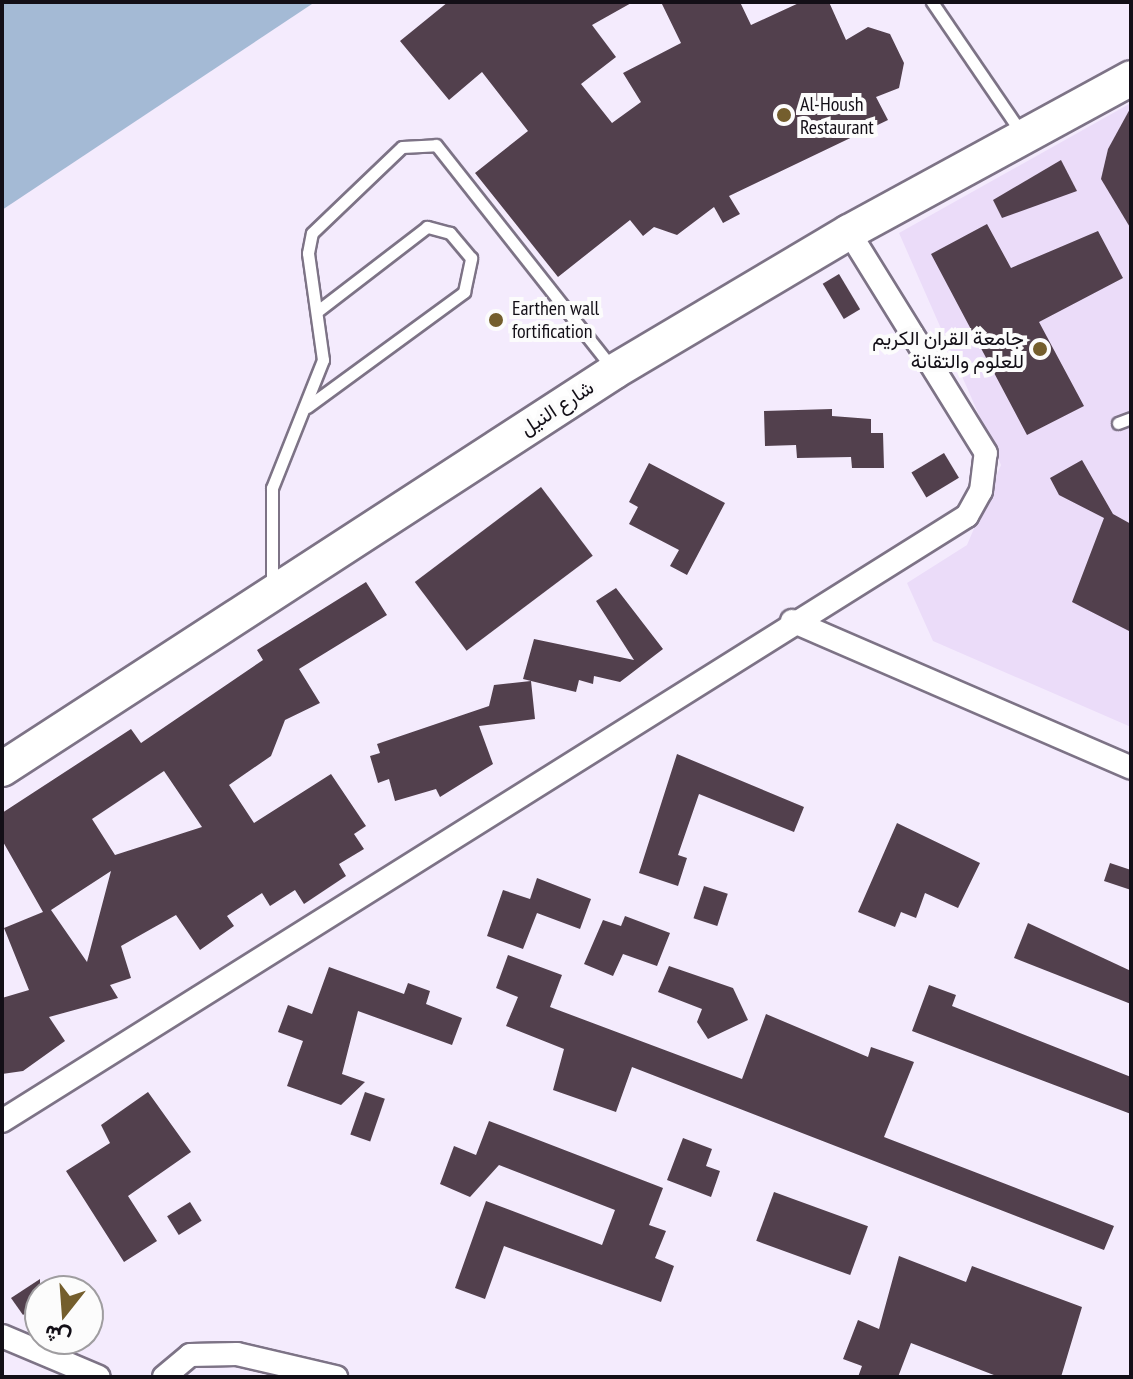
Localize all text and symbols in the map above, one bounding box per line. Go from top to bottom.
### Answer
place label: Al-Housh Restaurant [800,92,874,139]
marker: Al-Housh Restaurant [775,106,793,124]
place label: Earthen wall fortification [512,296,599,343]
marker: Earthen wall fortification [487,311,505,329]
place label: جامعة القران الكريم للعلوم والتقانة [872,326,1024,373]
marker: جامعة القران الكريم للعلوم والتقانة [1031,340,1049,358]
street label: شارع النيل [516,375,598,441]
north arrow [24,1275,104,1355]
text: ش [41,1319,74,1353]

